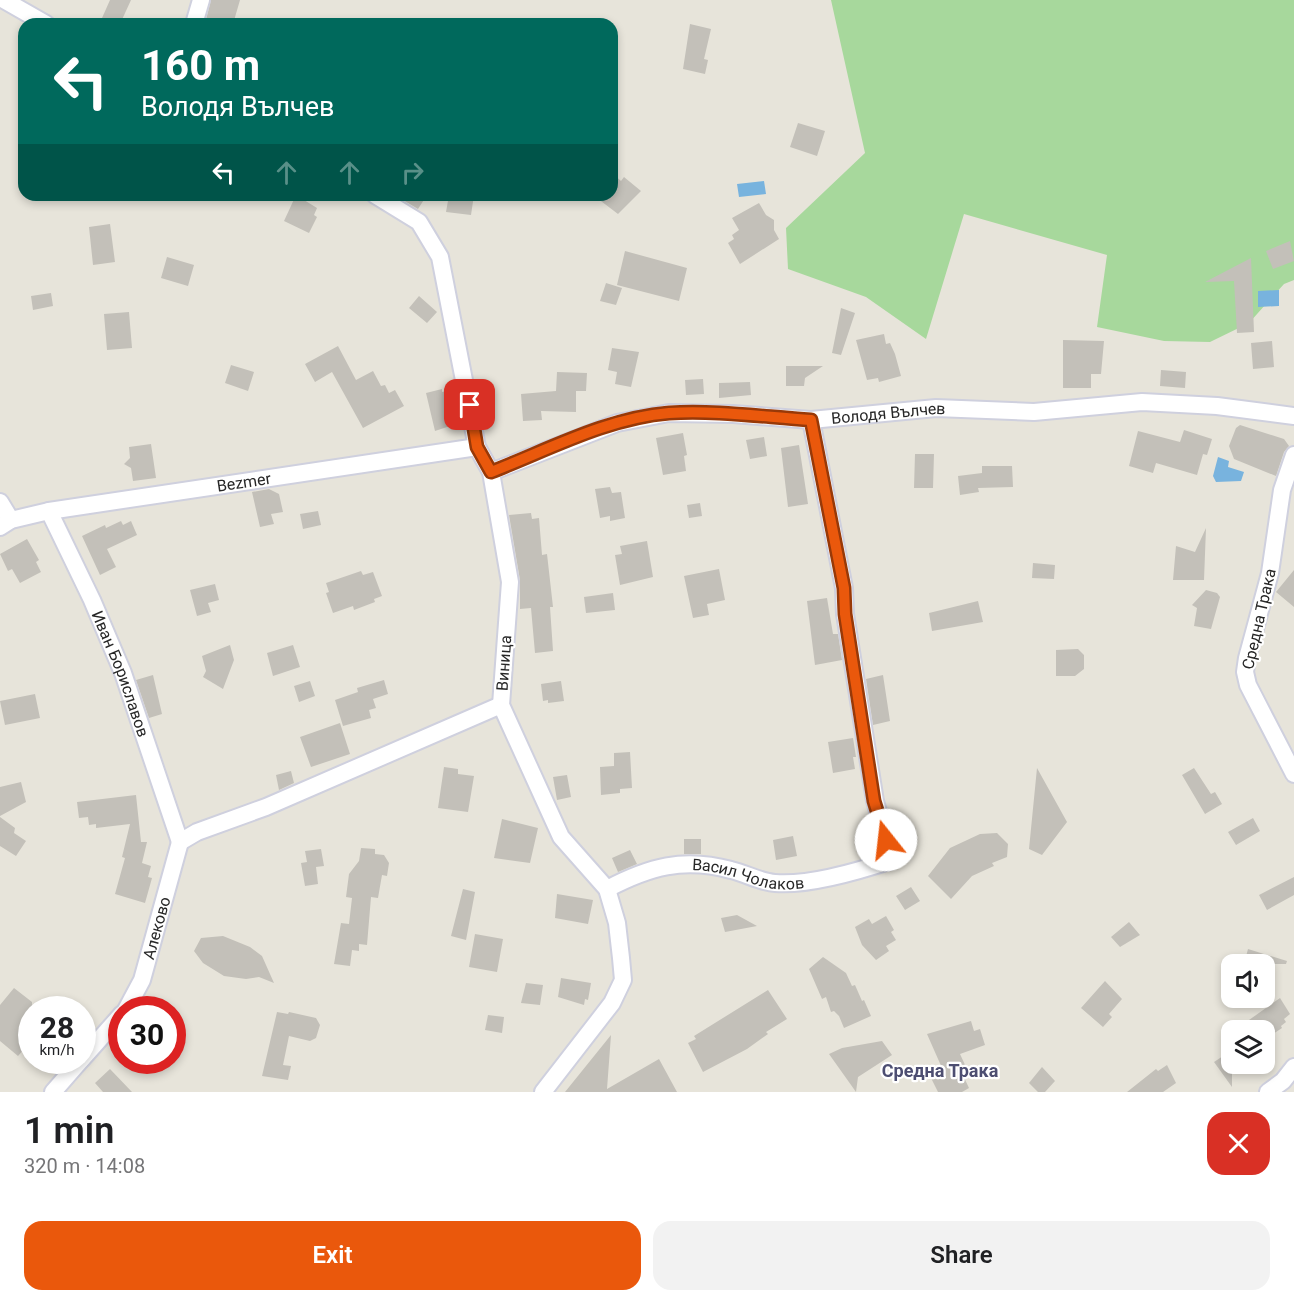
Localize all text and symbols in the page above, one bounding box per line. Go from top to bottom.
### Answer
text: 160 m [141,41,260,90]
icon: left [42,42,120,120]
text: Володя Вълчев [141,91,335,123]
icon: left [207,156,240,189]
icon: ahead [270,156,303,189]
icon: ahead [333,156,366,189]
icon: right [396,156,429,189]
pin [444,379,495,430]
icon: arrive [453,388,486,421]
street label: Володя Вълчев [830,399,946,428]
street label: Bezmer [215,468,273,495]
street label: Средна Трака [1238,567,1280,671]
street label: Иван Бориславов [88,608,153,739]
street label: Виница [493,634,515,692]
position arrow [854,808,918,872]
street label: Васил Чолаков [692,855,805,893]
street label: Алеково [139,894,174,961]
map controls [1221,954,1275,1074]
button: sound [1221,954,1275,1008]
speed limit sign: 30 [108,996,186,1074]
text: 28 [40,1010,74,1045]
button: layers [1221,1020,1275,1074]
text: km/h [39,1041,75,1059]
district label: Средна Трака [882,1060,999,1081]
text: 1 min [24,1110,114,1152]
button: close [1207,1112,1270,1175]
text: 320 m · 14:08 [24,1154,145,1178]
button: Exit [24,1221,641,1290]
button: Share [653,1221,1270,1290]

